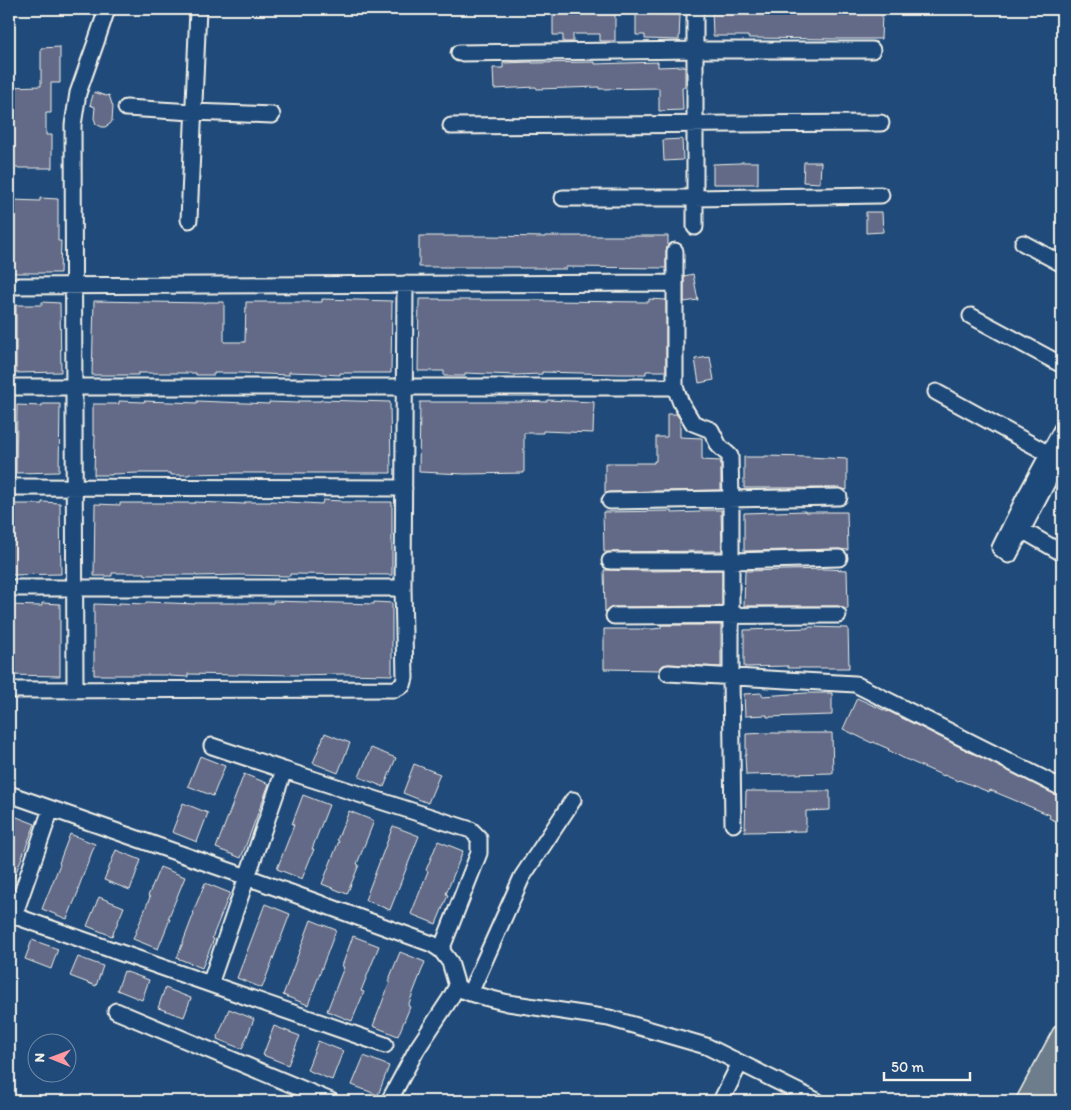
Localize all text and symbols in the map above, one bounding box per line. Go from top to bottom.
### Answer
north arrow [28,1032,78,1082]
scale bar [884,1050,970,1082]
text: N [31,1053,48,1063]
text: 50 m [891,1058,924,1076]

